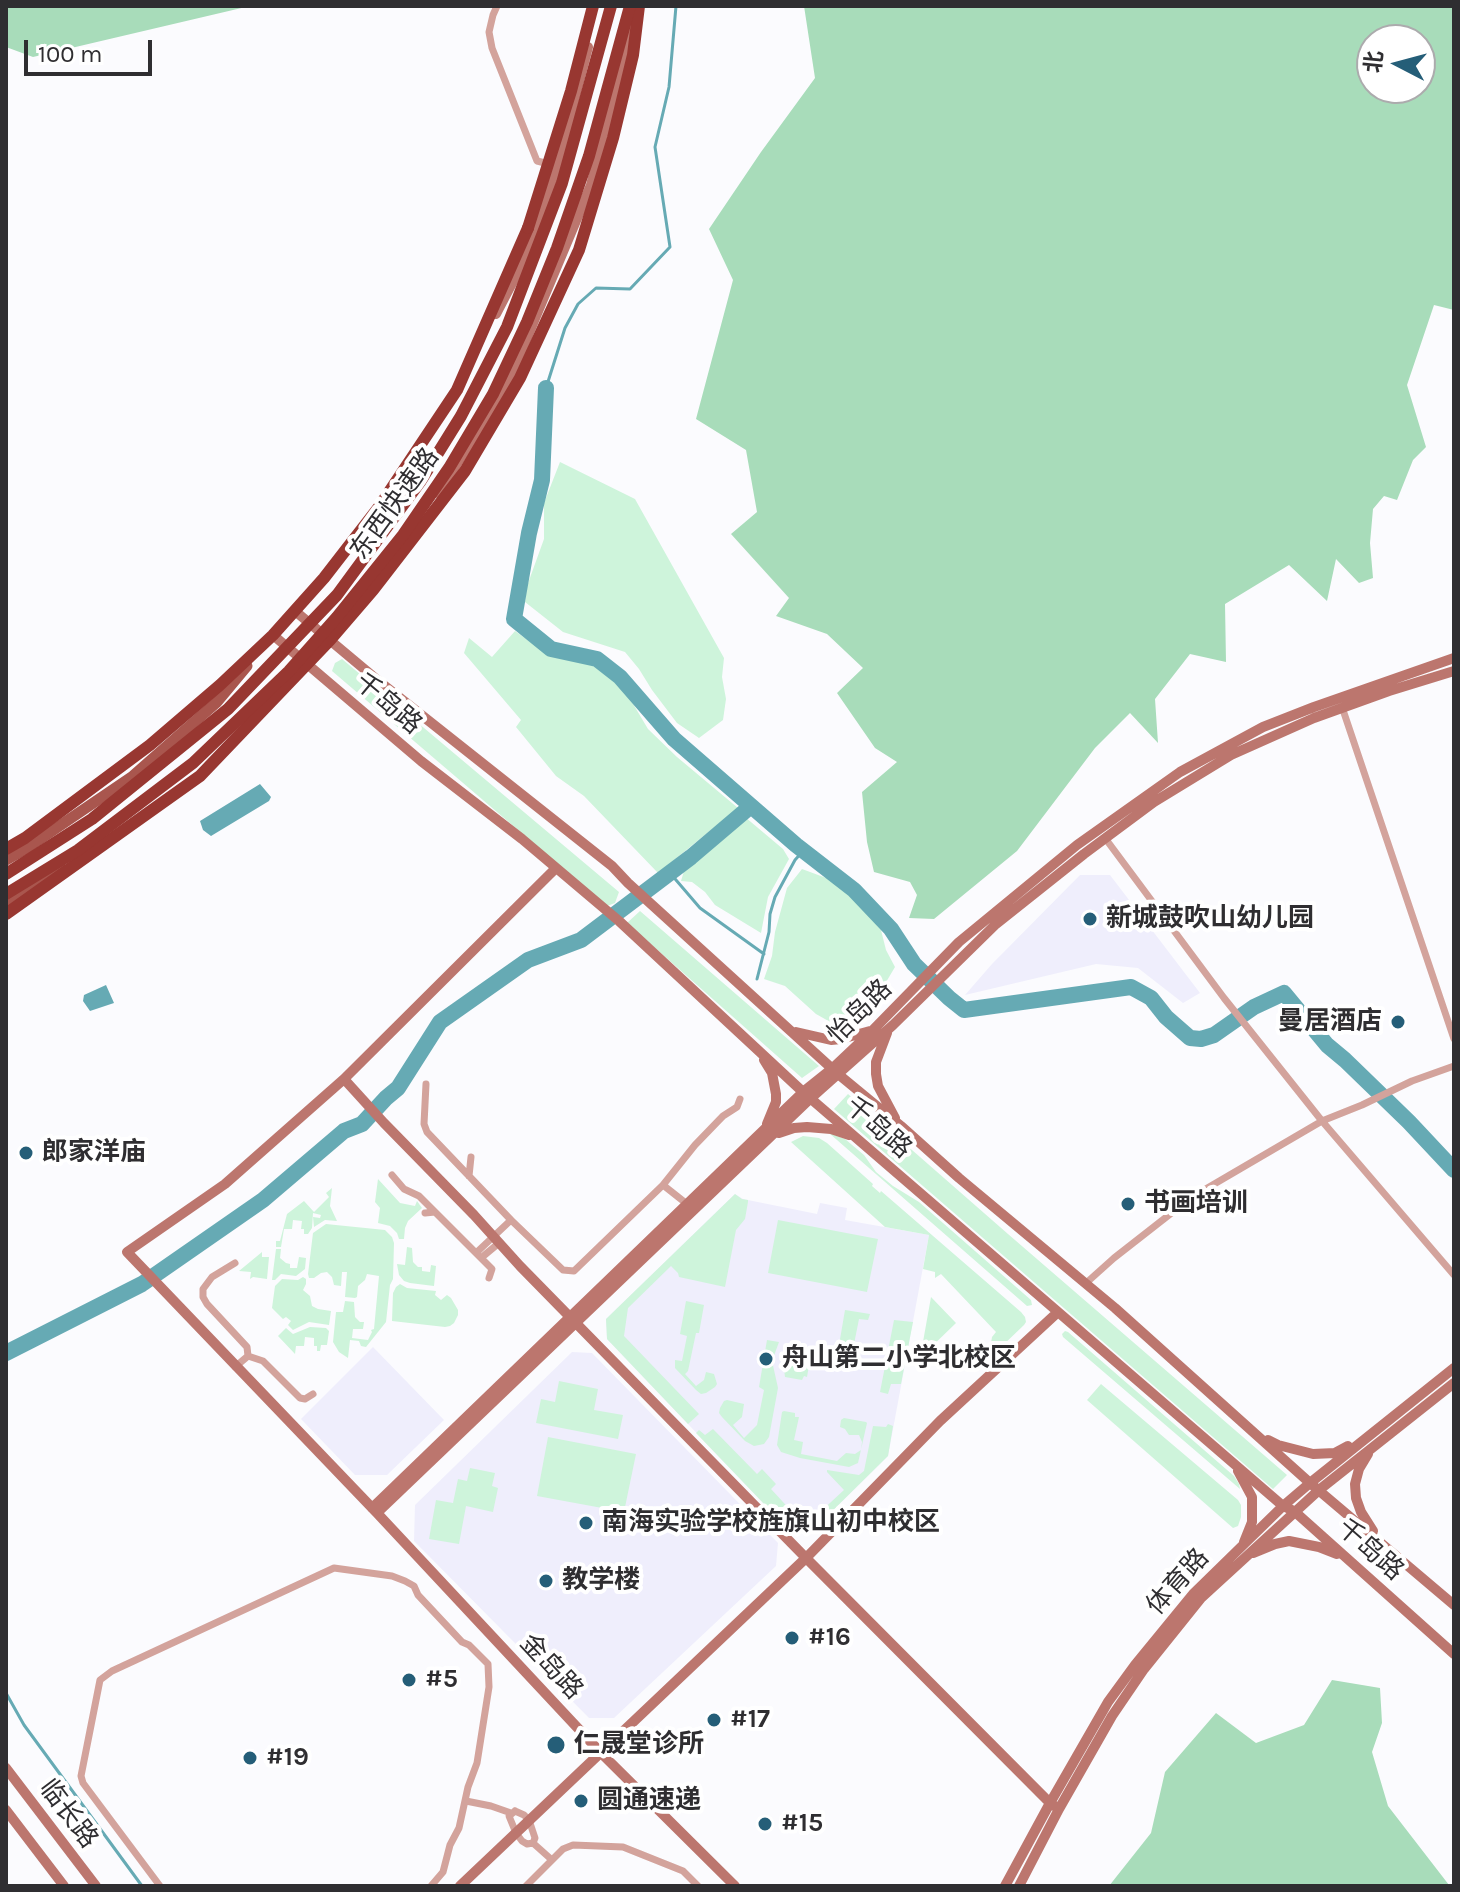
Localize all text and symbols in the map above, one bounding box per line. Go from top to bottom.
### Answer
scale bar [28,24,156,74]
north arrow [1356,24,1436,104]
text: 100 m [38,40,103,68]
text: 北 [1360,49,1388,74]
street label: 东西快速路 [344,442,446,566]
street label: 千岛路 [348,667,428,741]
place label: 新城鼓吹山幼儿园 [1106,903,1314,935]
marker: 新城鼓吹山幼儿园 [1081,910,1099,928]
street label: 怡岛路 [821,973,899,1051]
place label: 曼居酒店 [1278,1006,1382,1038]
marker: 曼居酒店 [1389,1013,1407,1031]
street label: 千岛路 [838,1091,918,1165]
place label: 郎家洋庙 [42,1137,146,1169]
marker: 郎家洋庙 [17,1144,35,1162]
place label: 书画培训 [1144,1188,1248,1220]
marker: 书画培训 [1119,1195,1137,1213]
place label: 舟山第二小学北校区 [782,1343,1016,1375]
marker: 舟山第二小学北校区 [757,1350,775,1368]
place label: 南海实验学校旌旗山初中校区 [602,1507,940,1539]
street label: 千岛路 [1330,1513,1410,1587]
marker: 南海实验学校旌旗山初中校区 [577,1514,595,1532]
street label: 体育路 [1140,1543,1216,1621]
place label: 教学楼 [562,1565,640,1597]
marker: 教学楼 [537,1572,555,1590]
place label: #16 [808,1622,851,1654]
street label: 金岛路 [513,1628,589,1706]
marker: #16 [783,1629,801,1647]
place label: #5 [425,1664,458,1696]
marker: #5 [400,1671,418,1689]
place label: #17 [730,1704,770,1736]
marker: #17 [705,1711,723,1729]
place label: 仁晟堂诊所 [574,1729,704,1761]
marker: 仁晟堂诊所 [545,1734,567,1756]
place label: #19 [266,1742,309,1774]
marker: #19 [241,1749,259,1767]
street label: 临长路 [32,1773,104,1855]
place label: 圆通速递 [597,1785,701,1817]
marker: 圆通速递 [572,1792,590,1810]
place label: #15 [781,1808,823,1840]
marker: #15 [756,1815,774,1833]

